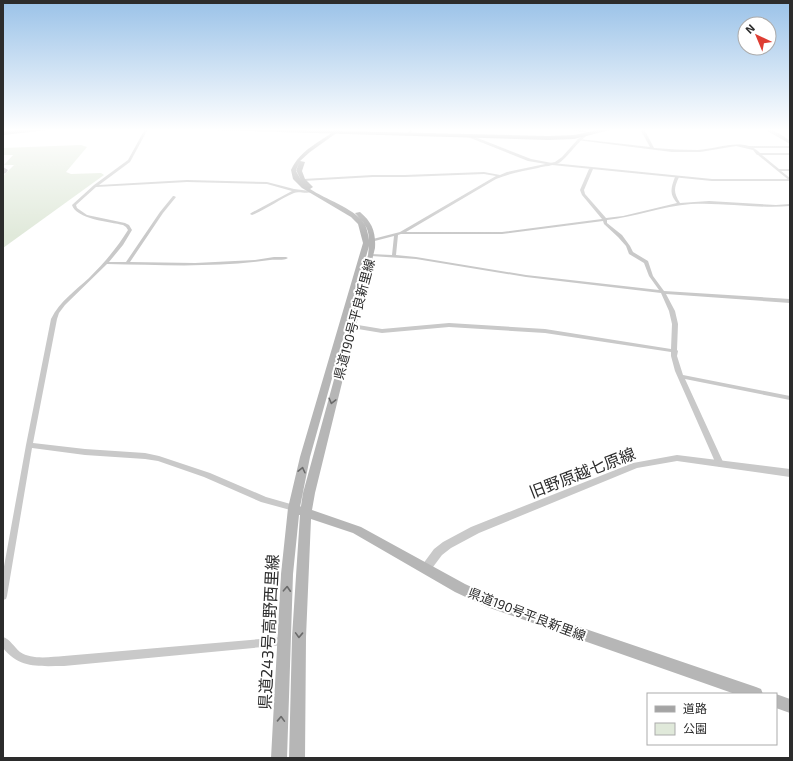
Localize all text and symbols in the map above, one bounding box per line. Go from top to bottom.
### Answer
north arrow [737,16,777,56]
text: N [742,21,757,36]
street label: 県道190号平良新里線 [330,257,378,381]
one-way arrow [328,398,337,405]
street label: 旧野原越七原線 [526,443,638,501]
one-way arrow [298,467,306,474]
street label: 県道243号高野西里線 [254,554,282,710]
street label: 県道190号平良新里線 [466,584,588,644]
one-way arrow [282,586,291,592]
one-way arrow [295,632,304,638]
legend [647,693,777,745]
text: 道路 [683,701,707,715]
one-way arrow [277,716,285,722]
text: 公園 [683,721,707,735]

